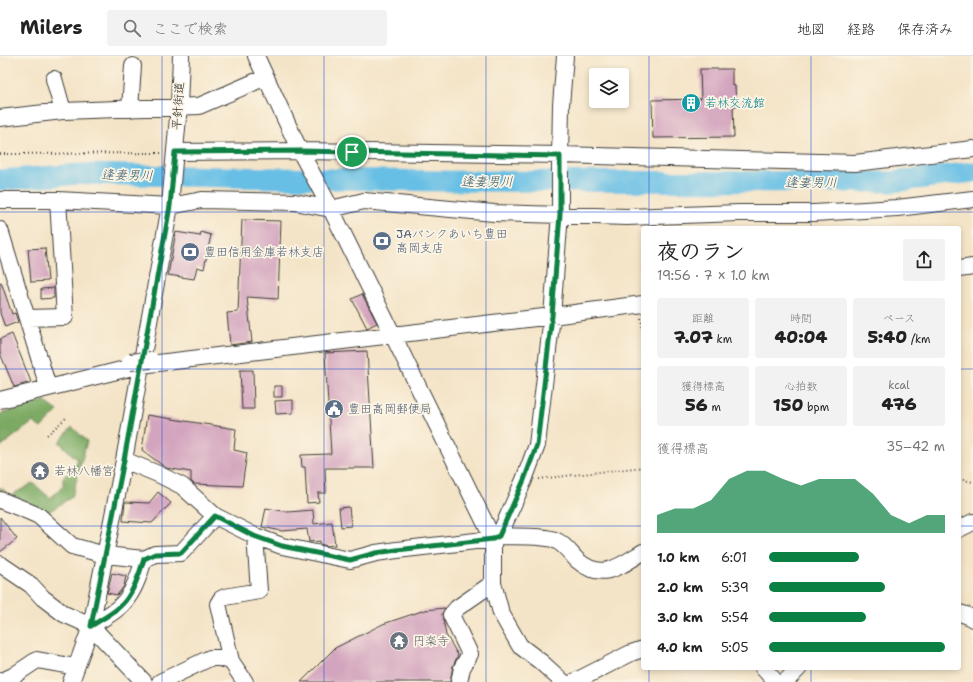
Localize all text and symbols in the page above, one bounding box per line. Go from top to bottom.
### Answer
search box [107,10,387,46]
text: Milers [20,15,83,40]
icon: search [121,17,143,39]
text: ここで検索 [153,19,228,39]
text: 地図 [797,20,825,38]
text: 経路 [847,20,875,38]
text: 保存済み [897,20,953,38]
map controls [589,68,629,108]
button: layers [589,68,629,108]
street label: 平針街道 [168,81,188,131]
building icon: 若林交流館 [680,92,702,114]
place label: 若林交流館 [705,95,765,111]
pin [335,135,369,169]
icon: arrive [341,141,363,163]
water label: 逢妻男川 [101,166,153,184]
water label: 逢妻男川 [461,173,513,190]
water label: 逢妻男川 [785,174,837,191]
place label: JAバンクあいち豊田 高岡支店 [396,226,508,256]
bank icon: JAバンクあいち豊田 高岡支店 [371,230,393,252]
text: 夜のラン [657,237,745,266]
button: share [903,239,945,281]
bank icon: 豊田信用金庫若林支店 [179,241,201,263]
place label: 豊田信用金庫若林支店 [204,244,324,260]
text: 19:56 · 7 × 1.0 km [657,267,770,284]
text: 距離 [692,311,714,326]
text: 時間 [790,311,812,326]
text: ペース [883,311,915,326]
text: 7.07 [674,326,713,348]
text: 40:04 [774,326,828,348]
text: 5:40 [867,326,907,348]
text: km [713,332,732,347]
text: /km [907,332,931,347]
text: kcal [888,378,910,393]
text: 獲得標高 [681,379,725,394]
text: 心拍数 [785,379,818,394]
text: 476 [881,393,917,415]
text: 56 [685,394,708,416]
text: 150 [773,394,803,416]
public building icon: 豊田高岡郵便局 [323,398,345,420]
text: m [708,400,721,415]
text: bpm [803,400,829,415]
place label: 豊田高岡郵便局 [348,401,432,417]
text: 35–42 m [886,438,945,455]
text: 獲得標高 [657,440,709,457]
temple icon: 若林八幡宮 [29,460,51,482]
place label: 若林八幡宮 [54,463,114,479]
text: 1.0 km [657,549,699,566]
text: 6:01 [721,549,747,566]
text: 2.0 km [657,579,703,596]
text: 5:39 [721,579,749,596]
text: 3.0 km [657,609,703,626]
text: 5:54 [721,609,749,626]
temple icon: 円楽寺 [388,630,410,652]
place label: 円楽寺 [413,633,449,649]
text: 4.0 km [657,639,703,656]
text: 5:05 [721,639,749,656]

